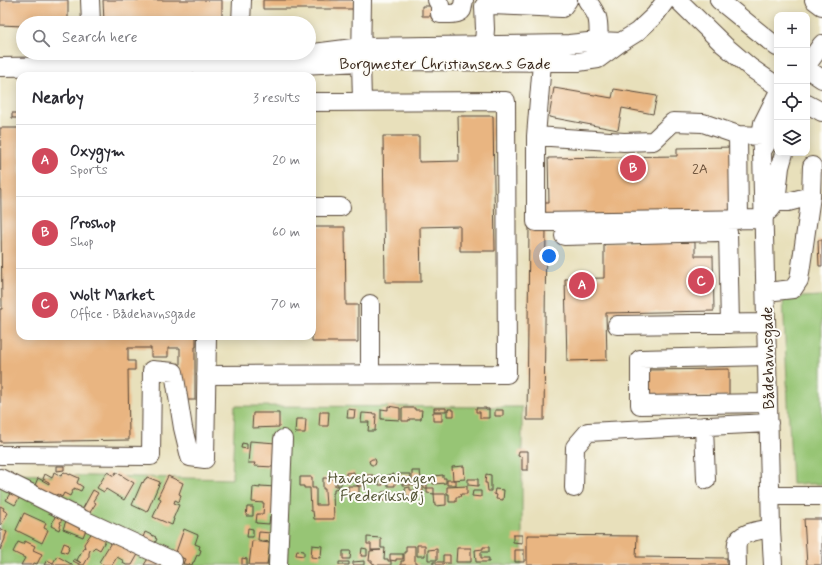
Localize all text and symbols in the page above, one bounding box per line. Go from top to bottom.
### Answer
map controls [774,12,810,156]
button: + [774,12,810,48]
search box [16,16,316,60]
icon: search [30,27,52,49]
text: Search here [62,28,138,48]
button: − [774,48,810,84]
street label: Borgmester Christiansens Gade [339,54,551,76]
button: locate [774,84,810,120]
text: Nearby [32,87,84,109]
text: 3 results [253,90,300,107]
button: layers [774,120,810,156]
text: Oxygym [70,142,125,162]
text: A [41,152,49,169]
text: 20 m [272,152,300,169]
pin: B [620,153,646,183]
house number: 2A [692,160,708,178]
text: Sports [70,162,108,179]
text: Proshop [70,214,116,234]
text: B [41,224,49,241]
text: 60 m [272,224,300,241]
text: Shop [70,234,94,251]
your location [539,246,559,266]
pin: C [688,266,714,296]
pin: A [569,270,595,300]
text: Wolt Market [70,286,155,306]
text: C [40,296,50,313]
text: 70 m [271,296,300,313]
text: Office · Bådehavnsgade [70,306,196,323]
street label: Bådehavnsgade [757,306,781,409]
park label: Haveforeningen Frederikshøj [328,468,436,507]

